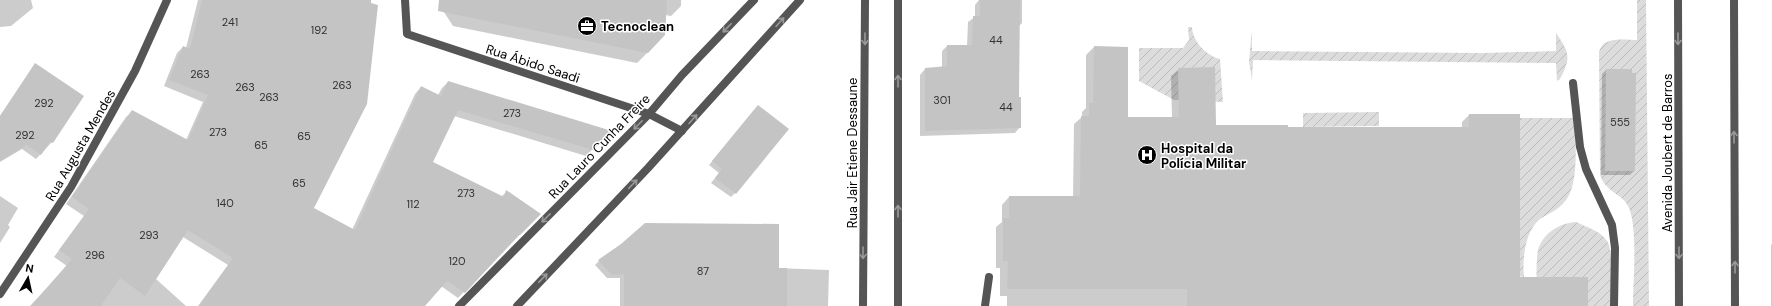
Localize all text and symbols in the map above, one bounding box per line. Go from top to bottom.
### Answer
house number: 241 [222,15,238,29]
office icon: Tecnoclean [576,15,598,37]
one-way arrow [775,17,785,27]
place label: Tecnoclean [601,18,674,35]
house number: 192 [311,23,327,37]
one-way arrow [722,23,731,33]
one-way arrow [861,32,869,45]
one-way arrow [1674,32,1682,45]
house number: 44 [989,33,1003,47]
street label: Rua Ábido Saadi [484,39,582,87]
house number: 263 [190,67,210,81]
street label: Avenida Joubert de Barros [1659,73,1676,233]
one-way arrow [894,75,902,88]
house number: 263 [332,78,352,92]
street label: Rua Jair Etiene Dessaune [844,78,861,228]
house number: 263 [235,80,255,94]
street label: Rua Augusta Mendes [42,86,119,204]
house number: 263 [259,90,279,104]
street label: Rua Lauro Cunha Freire [545,90,654,202]
house number: 301 [933,93,951,107]
house number: 292 [34,96,54,110]
house number: 44 [999,100,1013,114]
house number: 273 [503,106,521,120]
one-way arrow [689,113,698,124]
house number: 555 [1610,115,1630,129]
one-way arrow [633,120,643,130]
house number: 273 [209,125,227,139]
house number: 292 [15,128,35,142]
house number: 65 [297,129,311,143]
one-way arrow [1730,131,1738,144]
house number: 65 [254,138,268,152]
place label: Hospital da Polícia Militar [1161,140,1247,172]
hospital icon: Hospital da Polícia Militar [1136,144,1158,166]
house number: 65 [292,176,306,190]
one-way arrow [628,179,638,189]
house number: 273 [457,186,475,200]
house number: 140 [216,196,234,210]
house number: 112 [406,197,420,211]
one-way arrow [894,205,902,218]
one-way arrow [541,213,551,223]
house number: 293 [139,228,159,242]
one-way arrow [859,246,867,259]
one-way arrow [1675,246,1683,259]
house number: 296 [85,248,105,262]
house number: 120 [448,254,466,268]
north arrow [8,258,48,298]
text: N [25,261,35,276]
one-way arrow [1731,261,1739,274]
house number: 87 [697,264,709,278]
one-way arrow [539,273,548,283]

